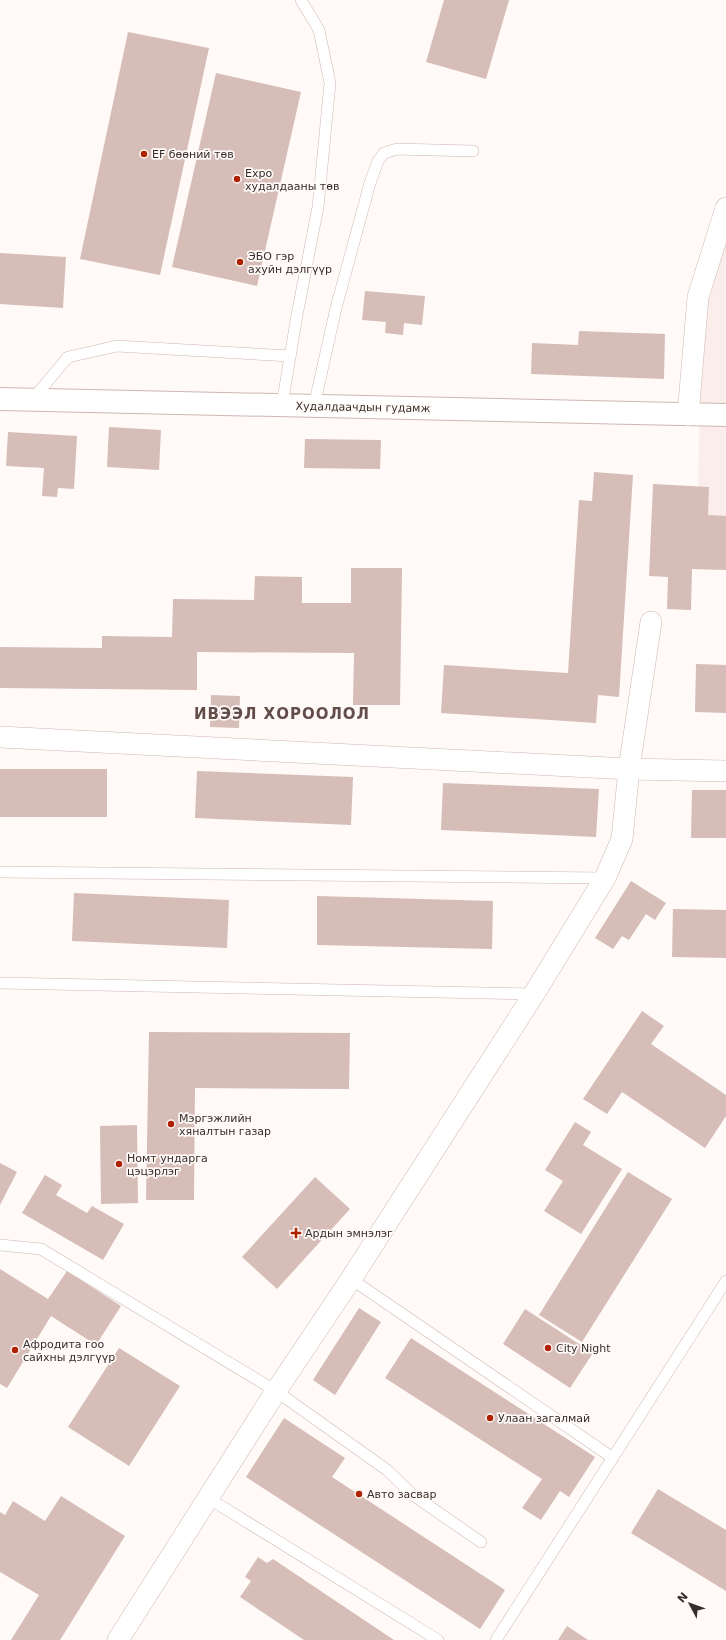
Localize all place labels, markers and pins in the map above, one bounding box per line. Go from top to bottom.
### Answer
place label: EF бөөний төв [152,148,234,161]
marker: EF бөөний төв [139,149,149,159]
place label: Expo худалдааны төв [245,167,339,193]
marker: Expo худалдааны төв [232,174,242,184]
place label: ЭБО гэр ахуйн дэлгүүр [248,250,332,276]
marker: ЭБО гэр ахуйн дэлгүүр [235,257,245,267]
place label: Мэргэжлийн хяналтын газар [179,1112,271,1138]
marker: Мэргэжлийн хяналтын газар [166,1119,176,1129]
place label: Номт ундарга цэцэрлэг [127,1152,208,1178]
marker: Номт ундарга цэцэрлэг [114,1159,124,1169]
marker: Ардын эмнэлэг [290,1227,302,1239]
place label: Ардын эмнэлэг [305,1227,393,1240]
place label: Афродита гоо сайхны дэлгүүр [23,1338,115,1364]
place label: City Night [556,1342,611,1355]
marker: City Night [543,1343,553,1353]
marker: Афродита гоо сайхны дэлгүүр [10,1345,20,1355]
place label: Улаан загалмай [498,1412,590,1425]
marker: Улаан загалмай [485,1413,495,1423]
place label: Авто засвар [367,1488,437,1501]
marker: Авто засвар [354,1489,364,1499]

